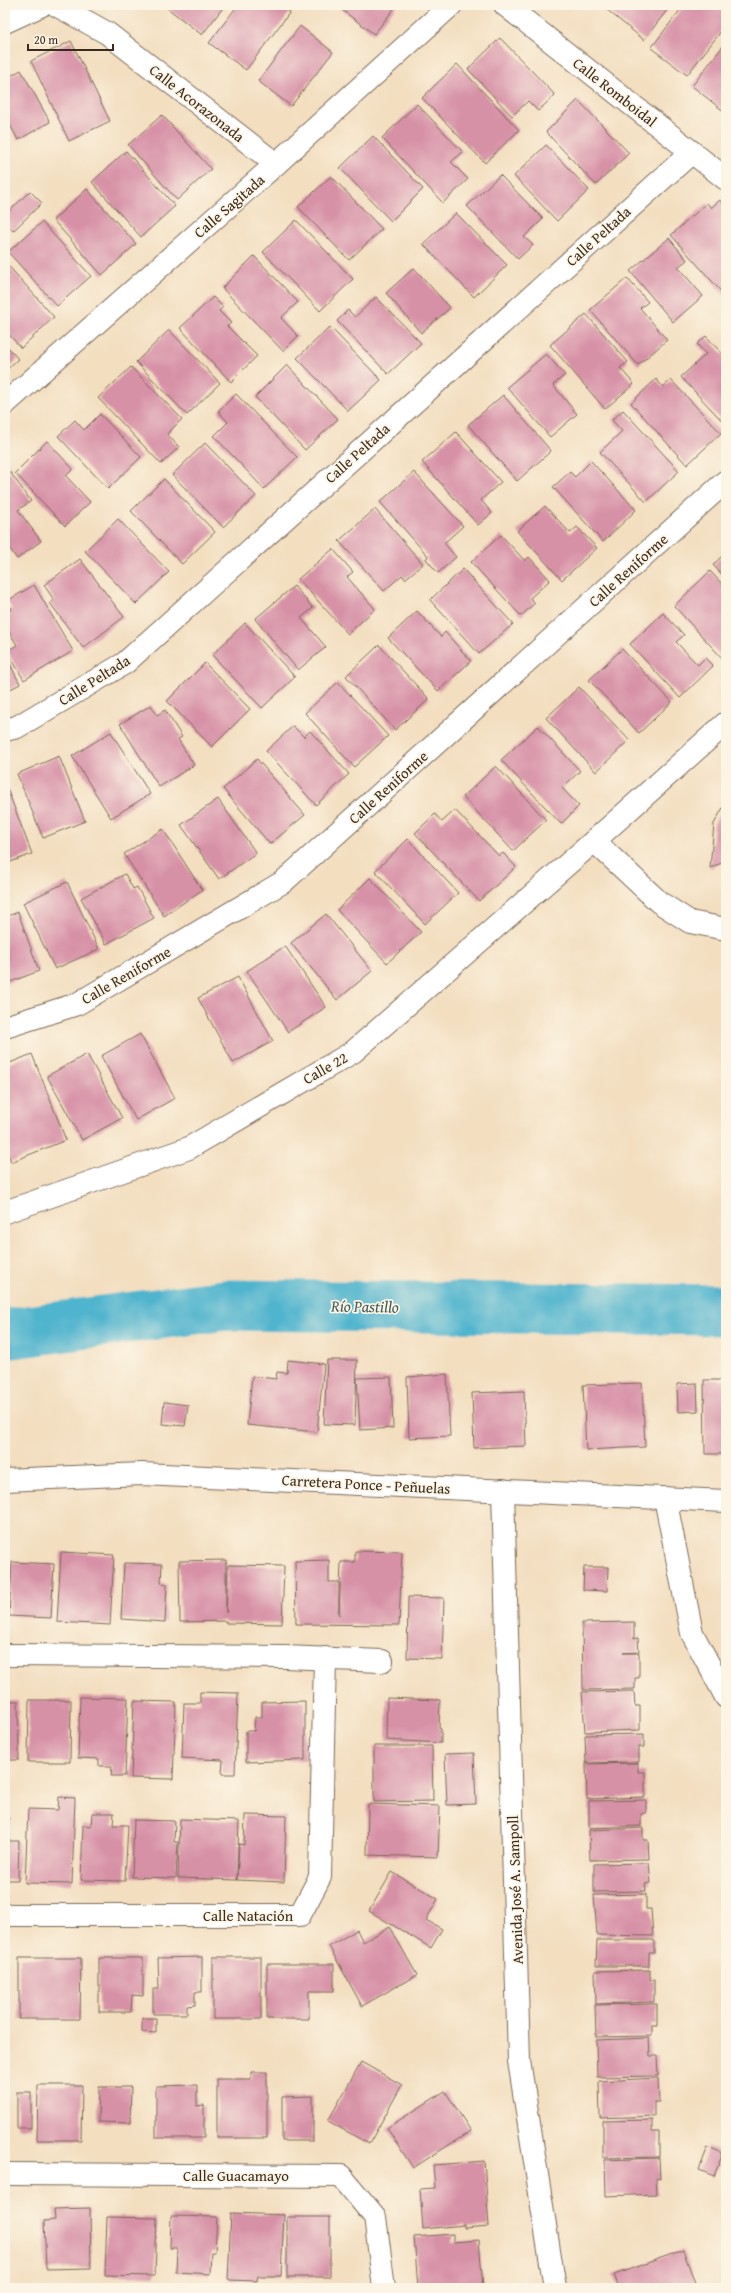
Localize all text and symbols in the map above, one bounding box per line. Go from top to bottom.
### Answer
scale bar [28,26,113,52]
text: 20 m [34,31,58,48]
street label: Calle Romboidal [569,52,661,132]
street label: Calle Acorazonada [145,59,249,147]
street label: Calle Sagitada [189,169,269,243]
street label: Calle Peltada [561,201,635,271]
street label: Calle Peltada [320,418,394,488]
street label: Calle Reniforme [584,529,672,611]
street label: Calle Peltada [54,650,134,710]
street label: Calle Reniforme [344,746,432,828]
street label: Calle Reniforme [77,941,175,1009]
street label: Calle 22 [299,1047,351,1089]
water label: Río Pastillo [330,1293,399,1319]
street label: Carretera Ponce - Peñuelas [281,1469,451,1499]
street label: Avenida José A. Sampoll [502,1815,528,1965]
street label: Calle Natación [203,1905,294,1926]
street label: Calle Guacamayo [183,2165,289,2186]

